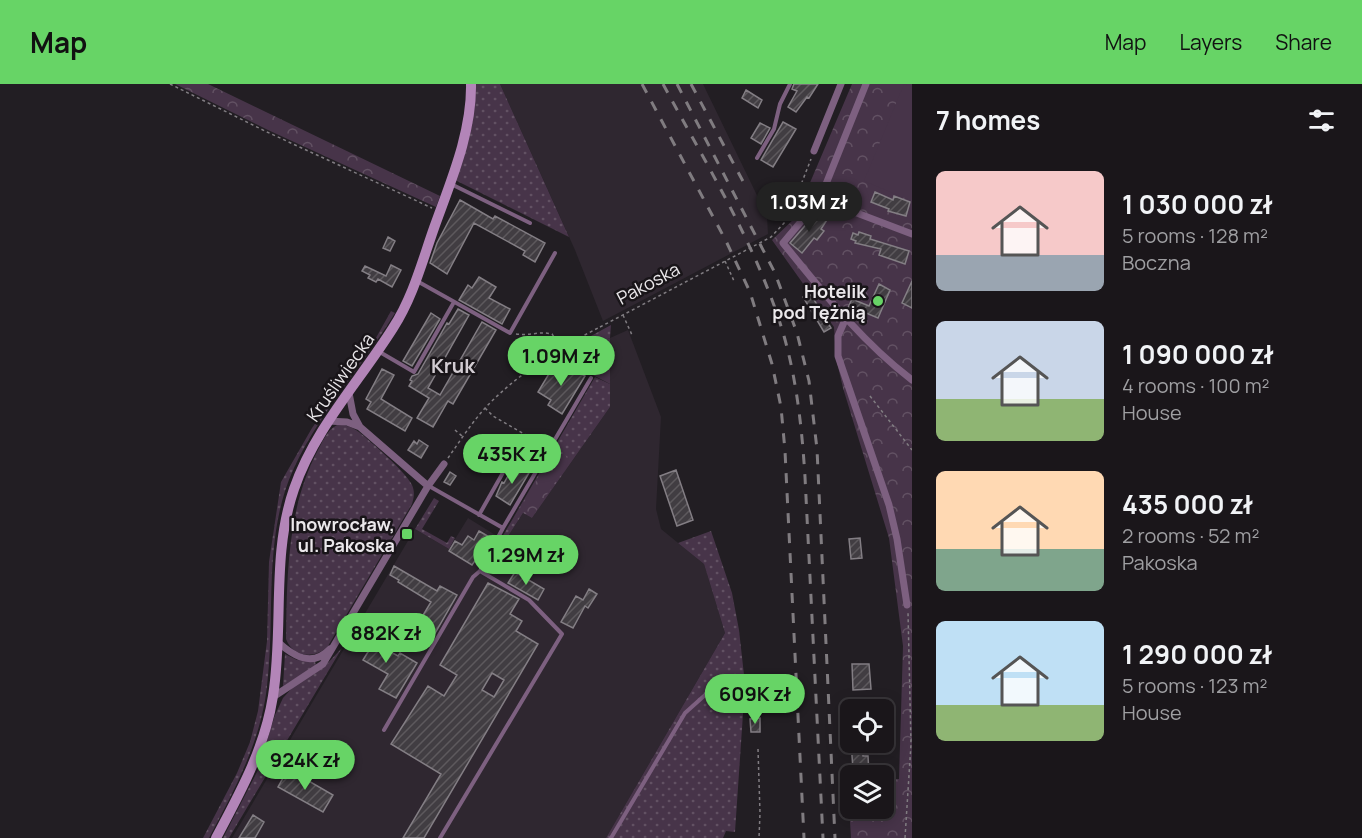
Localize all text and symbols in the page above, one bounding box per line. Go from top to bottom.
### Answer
text: Map [30,23,87,61]
text: Map [1105,28,1146,56]
text: Layers [1179,28,1242,56]
text: Share [1275,28,1332,56]
text: 7 homes [936,102,1040,138]
icon: filters [1305,104,1338,137]
pin: 1.03M zł [747,182,871,233]
text: 1 030 000 zł [1122,186,1273,222]
text: 1.03M zł [770,188,848,215]
icon: home [984,195,1056,267]
text: 5 rooms · 128 m² [1122,222,1268,249]
text: Boczna [1122,249,1191,276]
street label: Pakoska [612,256,684,310]
place label: Hotelik pod Tężnią [772,279,867,324]
marker: Hotelik pod Tężnią [871,294,885,308]
street label: Kruśliwiecka [301,328,379,426]
pin: 1.09M zł [499,336,623,387]
text: 1 090 000 zł [1122,336,1274,372]
text: 1.09M zł [522,342,600,369]
icon: home [984,345,1056,417]
district label: Kruk [431,352,476,379]
text: 4 rooms · 100 m² [1122,372,1270,399]
text: House [1122,399,1182,426]
pin: 435K zł [457,434,567,485]
text: 435K zł [477,440,547,467]
text: 435 000 zł [1122,486,1253,522]
icon: home [984,495,1056,567]
place label: Inowrocław, ul. Pakoska [290,512,395,557]
text: 2 rooms · 52 m² [1122,522,1259,549]
marker: Inowrocław, ul. Pakoska [400,527,414,541]
pin: 1.29M zł [464,535,588,586]
text: 1.29M zł [487,541,565,568]
text: Pakoska [1122,549,1198,576]
pin: 882K zł [331,613,441,664]
text: 882K zł [351,619,421,646]
text: 1 290 000 zł [1122,636,1272,672]
icon: home [984,645,1056,717]
text: 5 rooms · 123 m² [1122,672,1267,699]
pin: 609K zł [700,674,810,725]
text: 609K zł [719,680,791,707]
map controls [840,699,894,819]
button: locate [840,699,894,753]
text: House [1122,699,1182,726]
pin: 924K zł [250,740,360,791]
text: 924K zł [270,746,340,773]
button: layers [840,765,894,819]

